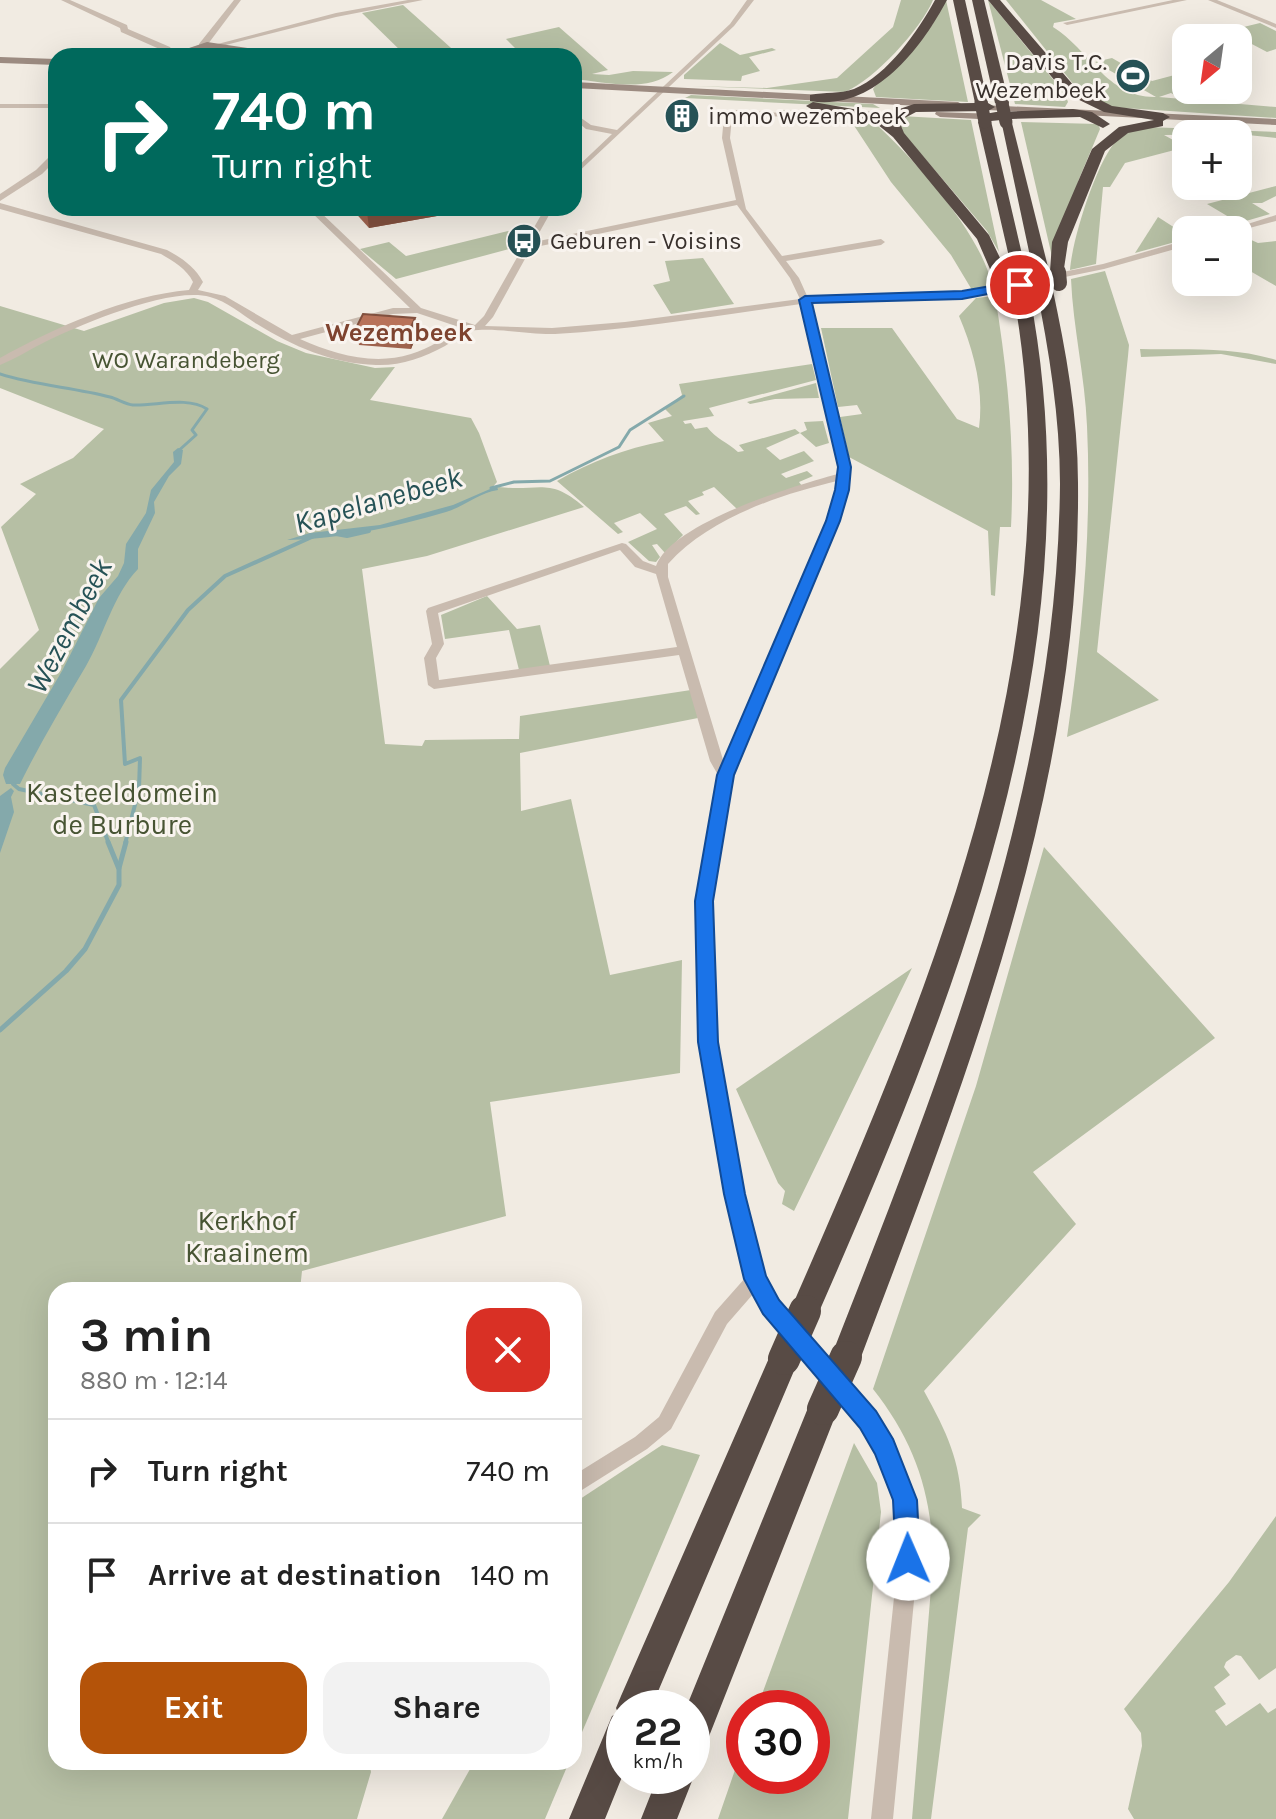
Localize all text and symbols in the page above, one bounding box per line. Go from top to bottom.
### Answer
north arrow [1172,24,1252,104]
map controls [1172,24,1252,296]
place label: Davis T.C. Wezembeek [975,48,1107,104]
sports icon: Davis T.C. Wezembeek [1114,57,1152,95]
text: 740 m [212,78,376,143]
icon: right [80,80,184,184]
building icon: immo wezembeek [663,97,701,135]
place label: immo wezembeek [708,102,907,130]
button: + [1172,120,1252,200]
text: Turn right [212,145,372,187]
button: − [1172,216,1252,296]
bus stop icon: Geburen - Voisins [505,222,543,260]
place label: Geburen - Voisins [550,227,742,255]
pin [986,251,1054,319]
icon: arrive [998,263,1042,307]
district label: Wezembeek [325,317,473,348]
park label: WO Warandeberg [92,346,280,374]
water label: Kapelanebeek [290,459,467,541]
water label: Wezembeek [18,552,120,700]
park label: Kasteeldomein de Burbure [26,776,218,841]
park label: Kerkhof Kraainem [185,1204,309,1269]
text: 3 min [80,1307,213,1363]
button: close [466,1308,550,1392]
text: 880 m · 12:14 [80,1365,228,1396]
icon: right [80,1449,124,1493]
text: Turn right [148,1453,288,1489]
text: 740 m [466,1453,550,1489]
position arrow [866,1517,950,1601]
icon: arrive [80,1553,124,1597]
text: Arrive at destination [148,1557,442,1593]
text: 140 m [470,1557,550,1593]
button: Exit [80,1662,307,1754]
button: Share [323,1662,550,1754]
speed limit sign: 30 [726,1690,830,1794]
text: 22 [634,1708,682,1755]
text: km/h [633,1750,683,1773]

